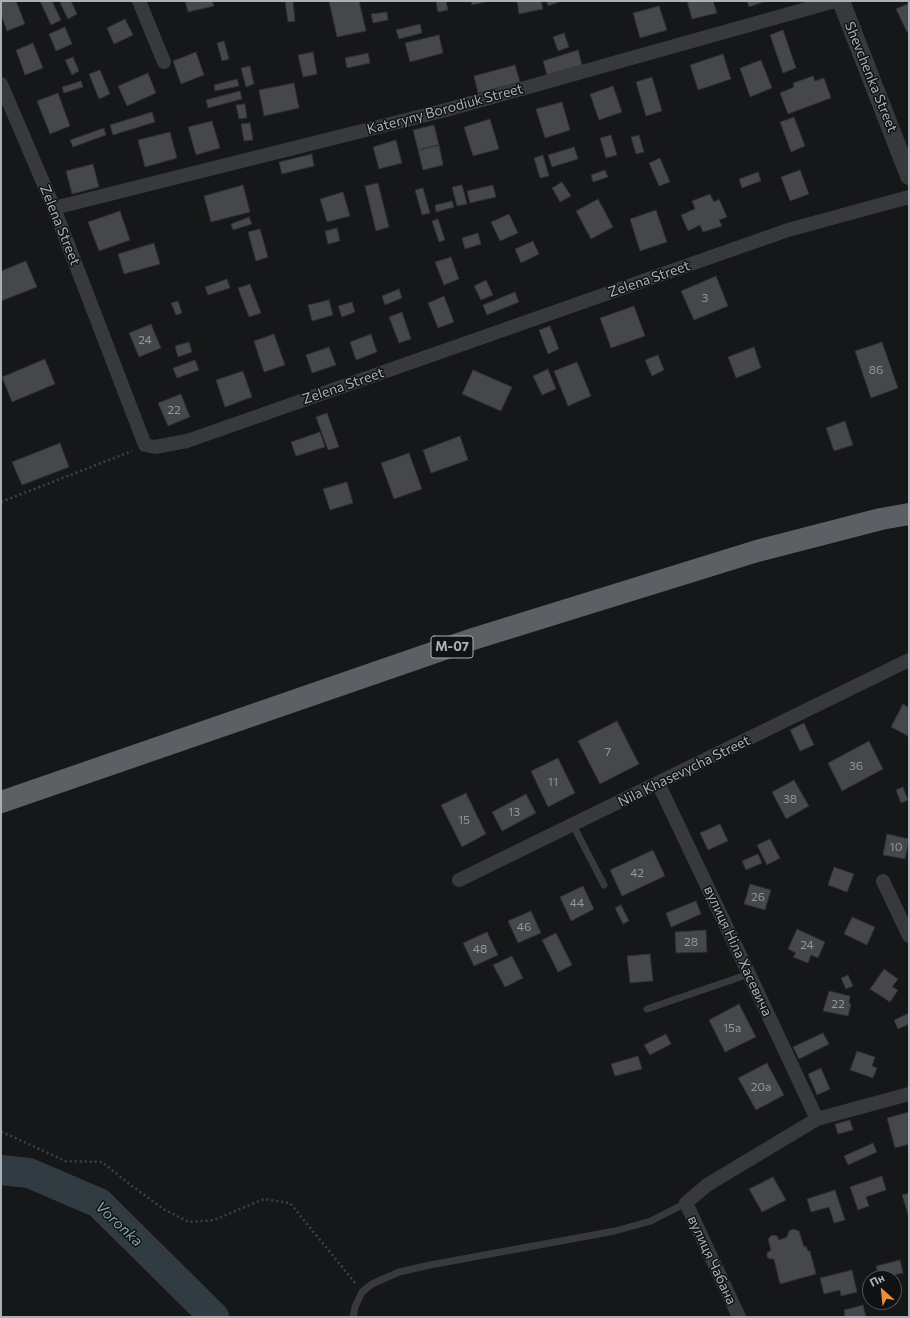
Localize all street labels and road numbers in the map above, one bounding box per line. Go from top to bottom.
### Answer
street label: Shevchenka Street [841,19,901,135]
street label: Kateryny Borodiuk Street [365,80,525,138]
street label: Zelena Street [36,182,84,268]
street label: Zelena Street [606,257,692,301]
street label: Zelena Street [300,364,386,408]
road number: М-07 [431,636,473,658]
street label: Nila Khasevycha Street [615,732,753,810]
street label: вулиця Ніла Хасевича [700,883,776,1019]
street label: вулиця Чабана [684,1213,740,1307]

